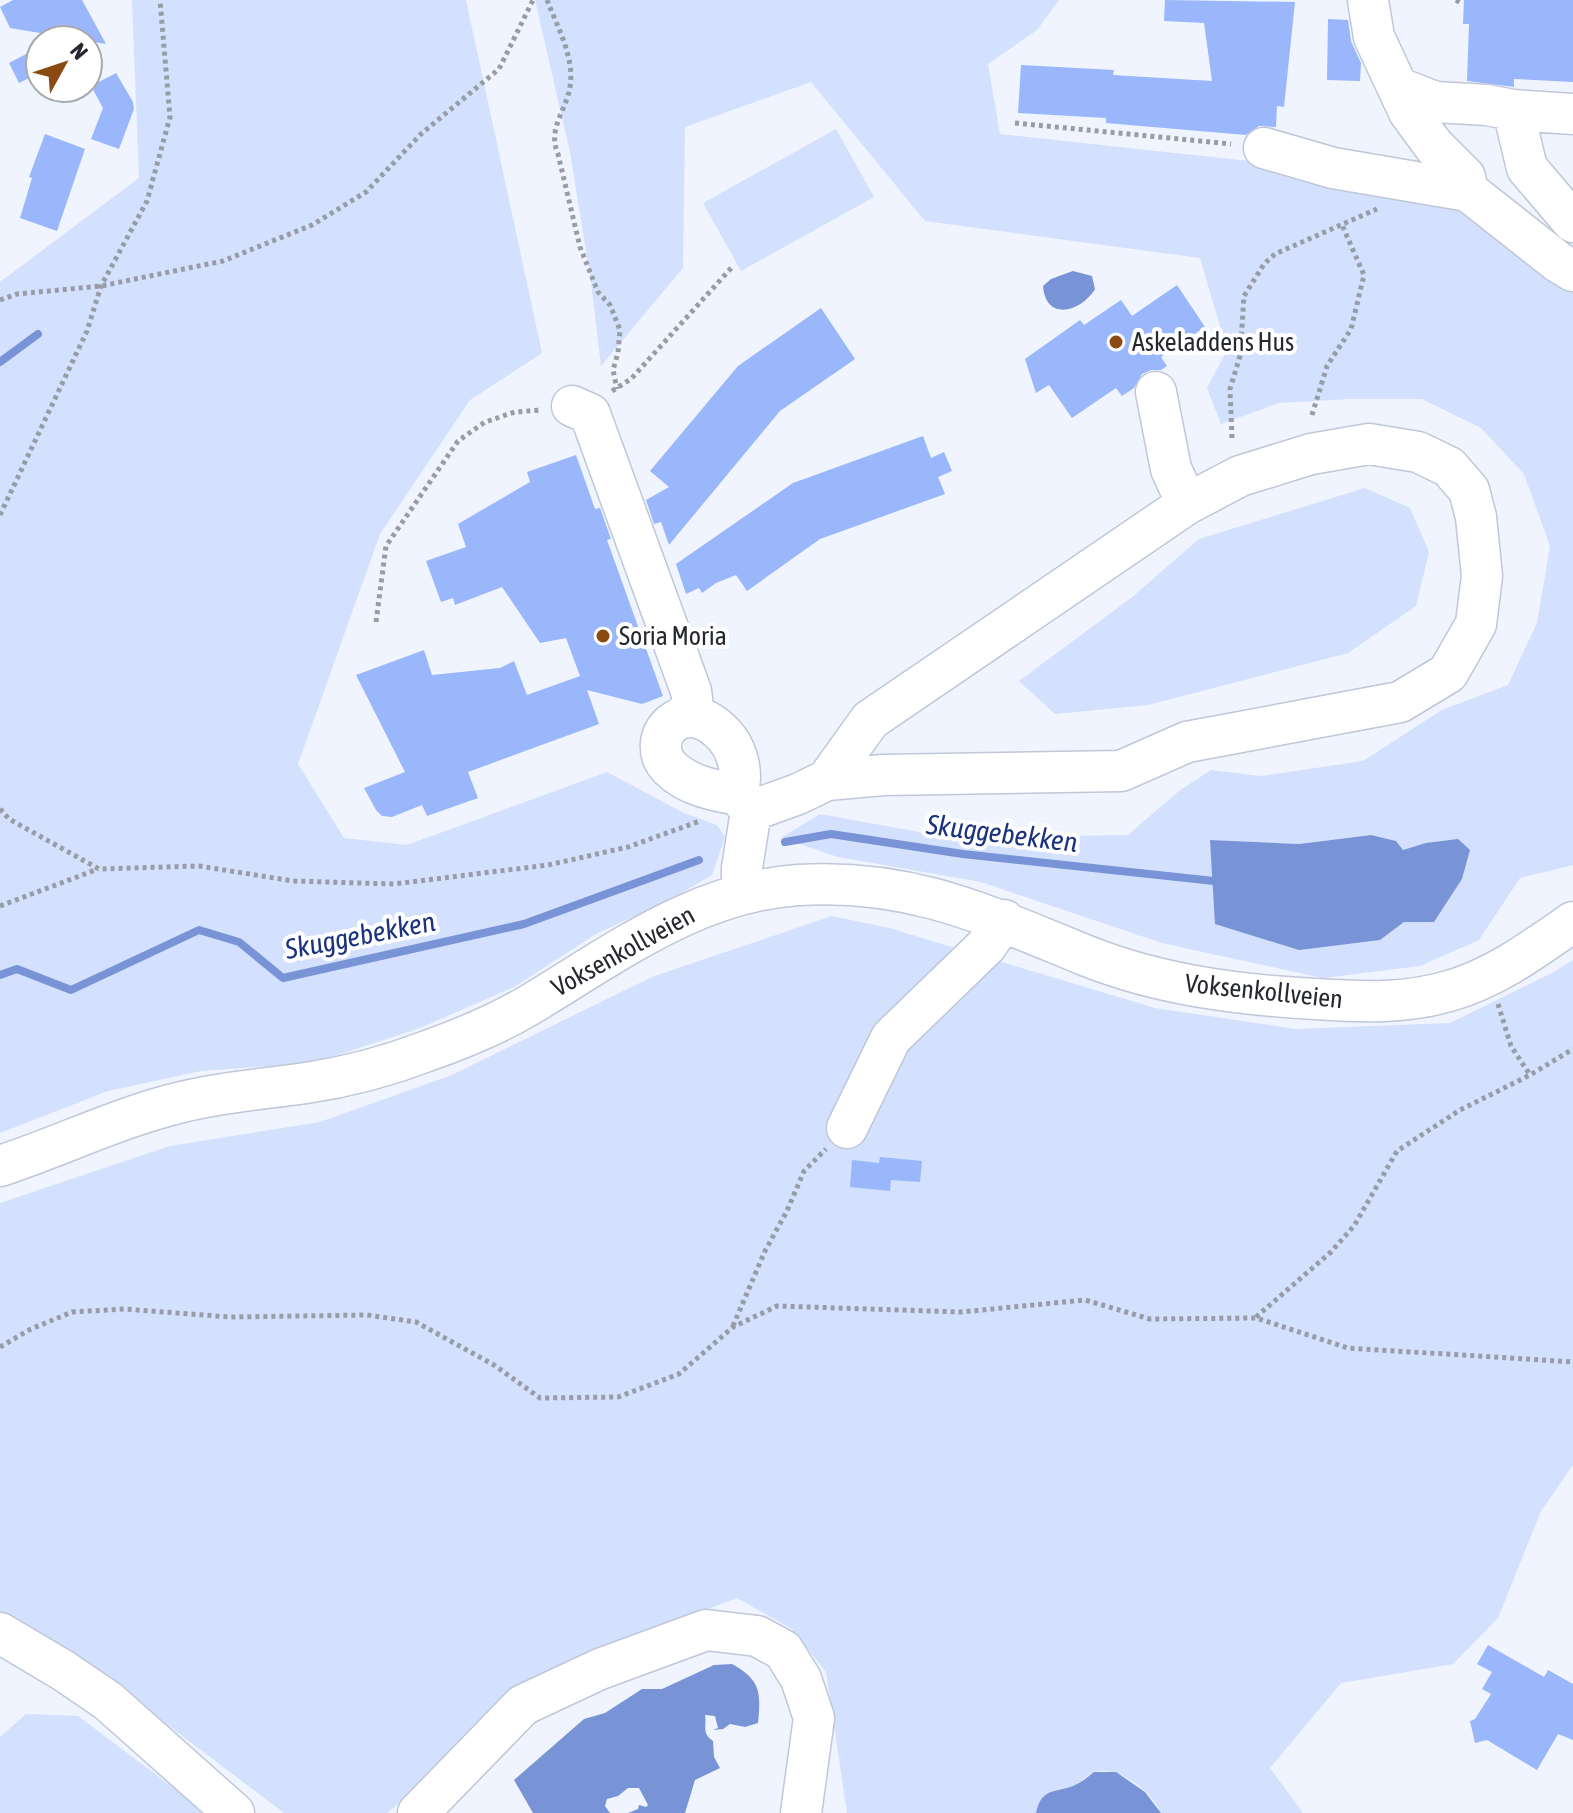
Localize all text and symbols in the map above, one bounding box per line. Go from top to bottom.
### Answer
north arrow [24,24,104,104]
text: N [65,38,93,64]
place label: Askeladdens Hus [1132,327,1294,357]
marker: Askeladdens Hus [1107,333,1125,351]
place label: Soria Moria [619,621,727,651]
marker: Soria Moria [594,627,612,645]
water label: Skuggebekken [924,808,1080,858]
street label: Voksenkollveien [546,899,700,1003]
water label: Skuggebekken [281,905,438,965]
street label: Voksenkollveien [1184,968,1344,1014]

